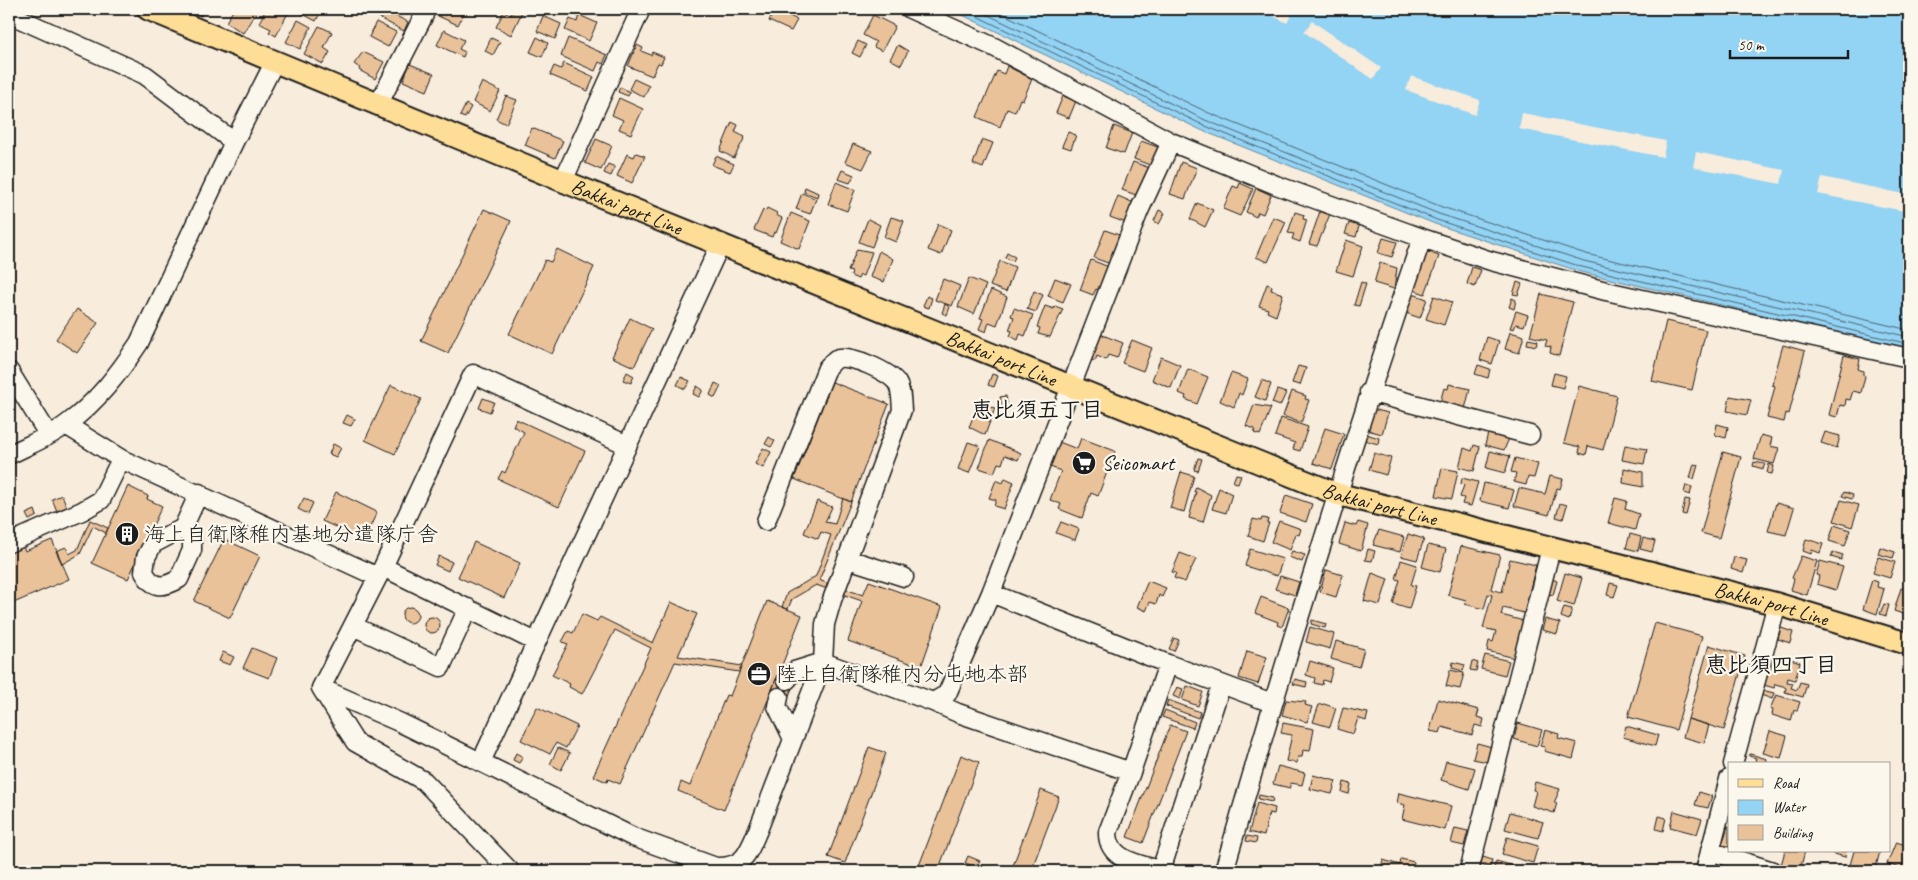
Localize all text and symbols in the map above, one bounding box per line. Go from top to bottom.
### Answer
scale bar [1730,28,1848,60]
text: 50 m [1738,36,1765,55]
street label: Bakkai port Line [568,173,687,241]
street label: Bakkai port Line [942,324,1062,393]
district label: 恵比須五丁目 [971,396,1103,424]
supermarket icon: Seicomart [1071,450,1097,476]
place label: Seicomart [1102,450,1176,476]
street label: Bakkai port Line [1319,476,1441,532]
building icon: 海上自衛隊稚内基地分遣隊庁舎 [114,521,140,547]
place label: 海上自衛隊稚内基地分遣隊庁舎 [144,521,438,547]
street label: Bakkai port Line [1712,576,1832,632]
district label: 恵比須四丁目 [1705,651,1837,679]
office icon: 陸上自衛隊稚内分屯地本部 [746,661,772,687]
place label: 陸上自衛隊稚内分屯地本部 [776,661,1028,687]
legend [1728,762,1890,852]
text: Road [1773,774,1800,793]
text: Water [1773,798,1807,817]
text: Building [1773,824,1813,843]

